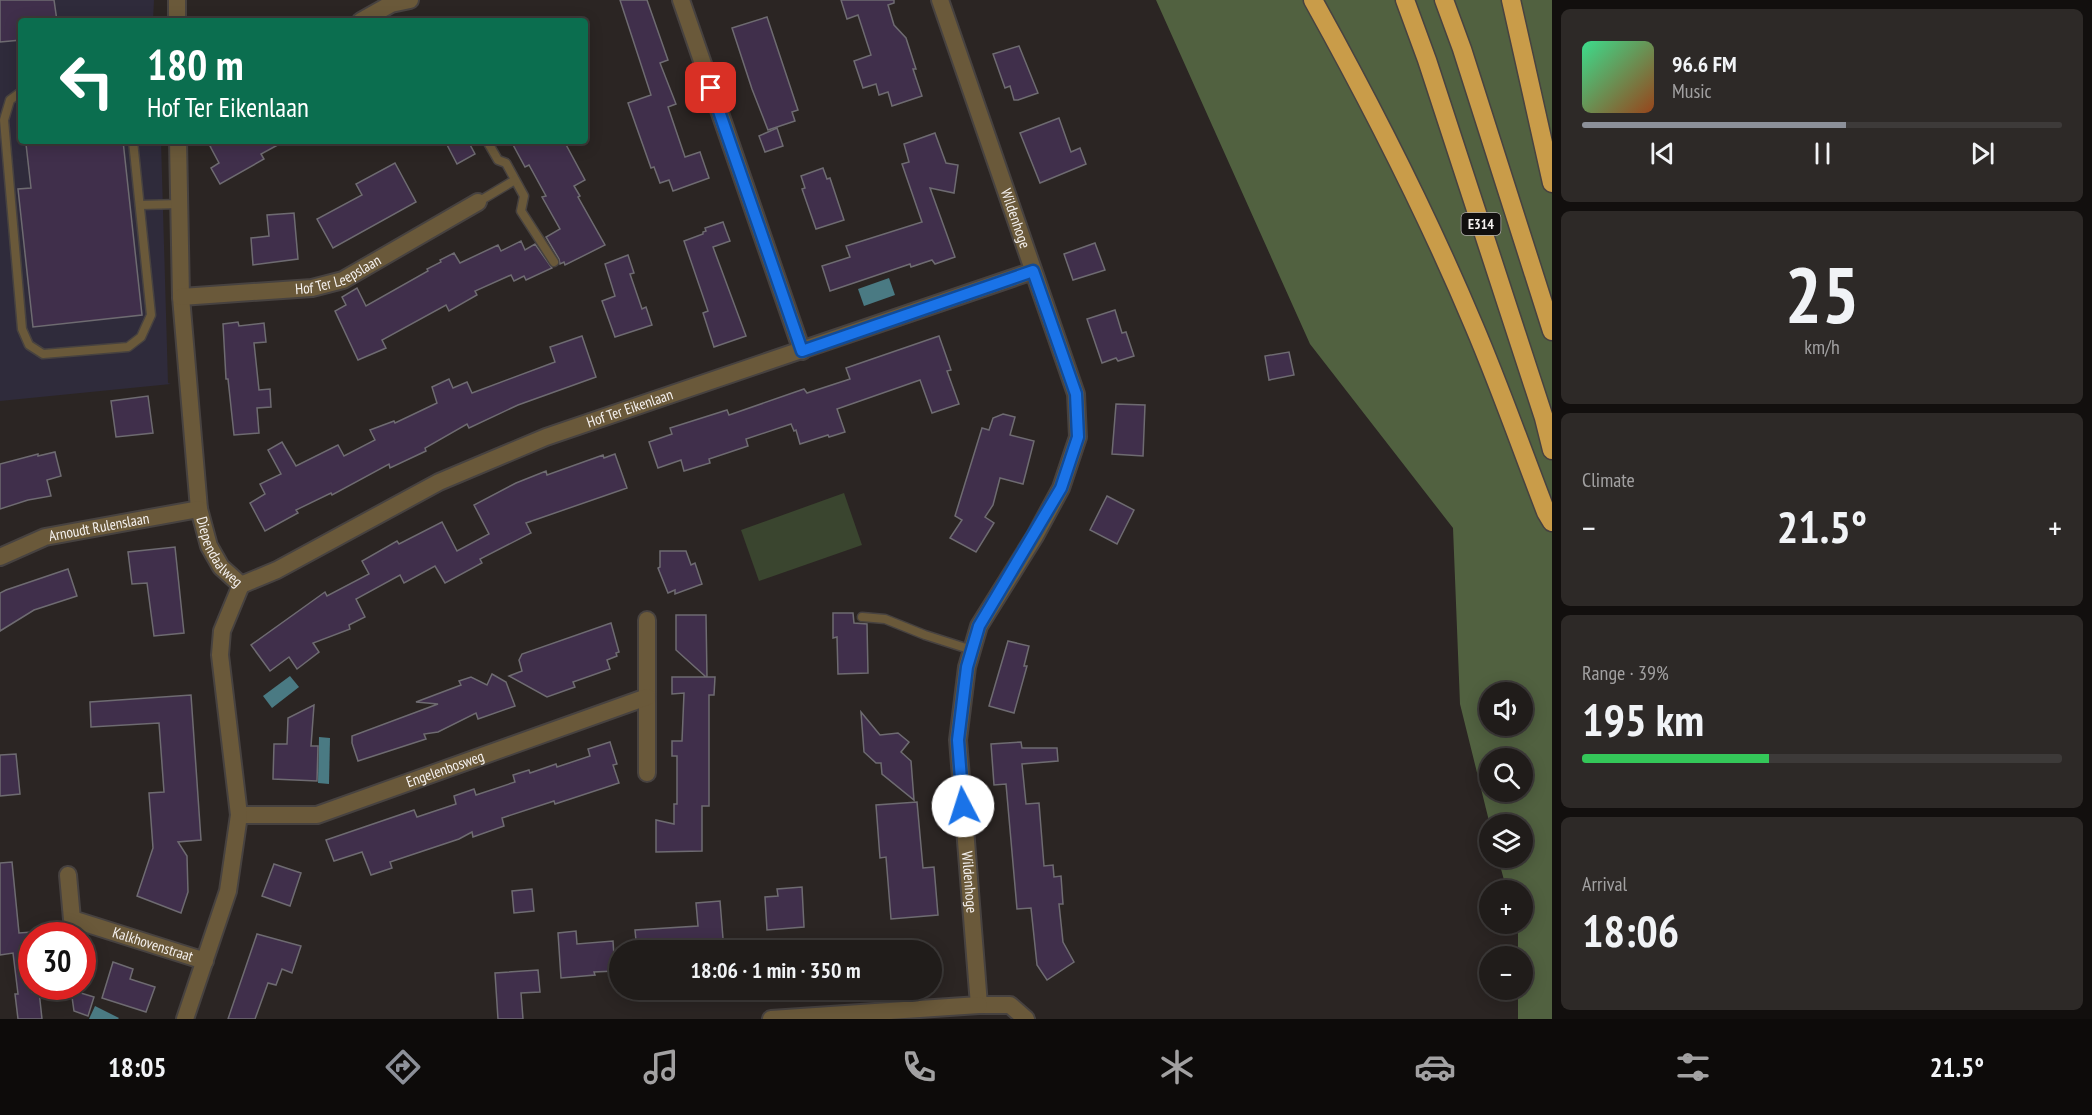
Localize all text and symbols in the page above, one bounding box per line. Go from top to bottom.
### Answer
text: 180 m [147,37,244,92]
icon: left [48,42,126,120]
text: 96.6 FM [1672,50,1737,78]
pin [685,62,736,113]
icon: arrive [694,71,727,104]
text: Music [1672,78,1712,104]
text: Hof Ter Eikenlaan [147,90,309,124]
icon: previous [1646,137,1679,170]
icon: pause [1806,137,1839,170]
icon: next [1966,137,1999,170]
street label: Wildenhoge [997,186,1035,251]
road number: E314 [1462,213,1500,235]
text: 25 [1785,244,1859,345]
street label: Hof Ter Leepslaan [294,250,384,298]
text: km/h [1804,334,1840,360]
street label: Hof Ter Eikenlaan [584,384,675,431]
text: Climate [1582,467,1635,493]
text: 21.5° [1777,497,1867,555]
text: − [1582,506,1596,549]
text: + [2048,506,2062,549]
street label: Arnoudt Rulenslaan [47,508,151,545]
street label: Diependaalweg [192,514,247,591]
text: Range · 39% [1582,660,1669,686]
map controls [1479,682,1533,1000]
button: sound [1479,682,1533,736]
text: 195 km [1582,690,1704,748]
street label: Engelenbosweg [403,746,486,791]
button: search [1479,748,1533,802]
position arrow [931,774,995,838]
button: layers [1479,814,1533,868]
street label: Wildenhoge [958,850,982,914]
text: Arrival [1582,871,1627,897]
button: + [1479,880,1533,934]
text: 18:06 [1582,901,1679,959]
speed limit sign: 30 [18,922,96,1000]
street label: Kalkhovenstraat [110,922,196,966]
button: − [1479,946,1533,1000]
text: 18:06 · 1 min · 350 m [690,956,861,984]
icon: directions [382,1046,424,1088]
icon: music [640,1046,682,1088]
icon: phone [898,1046,940,1088]
icon: climate [1156,1046,1198,1088]
icon: car [1414,1046,1456,1088]
icon: filters [1672,1046,1714,1088]
text: 18:05 [108,1050,166,1084]
text: 21.5° [1930,1050,1984,1084]

